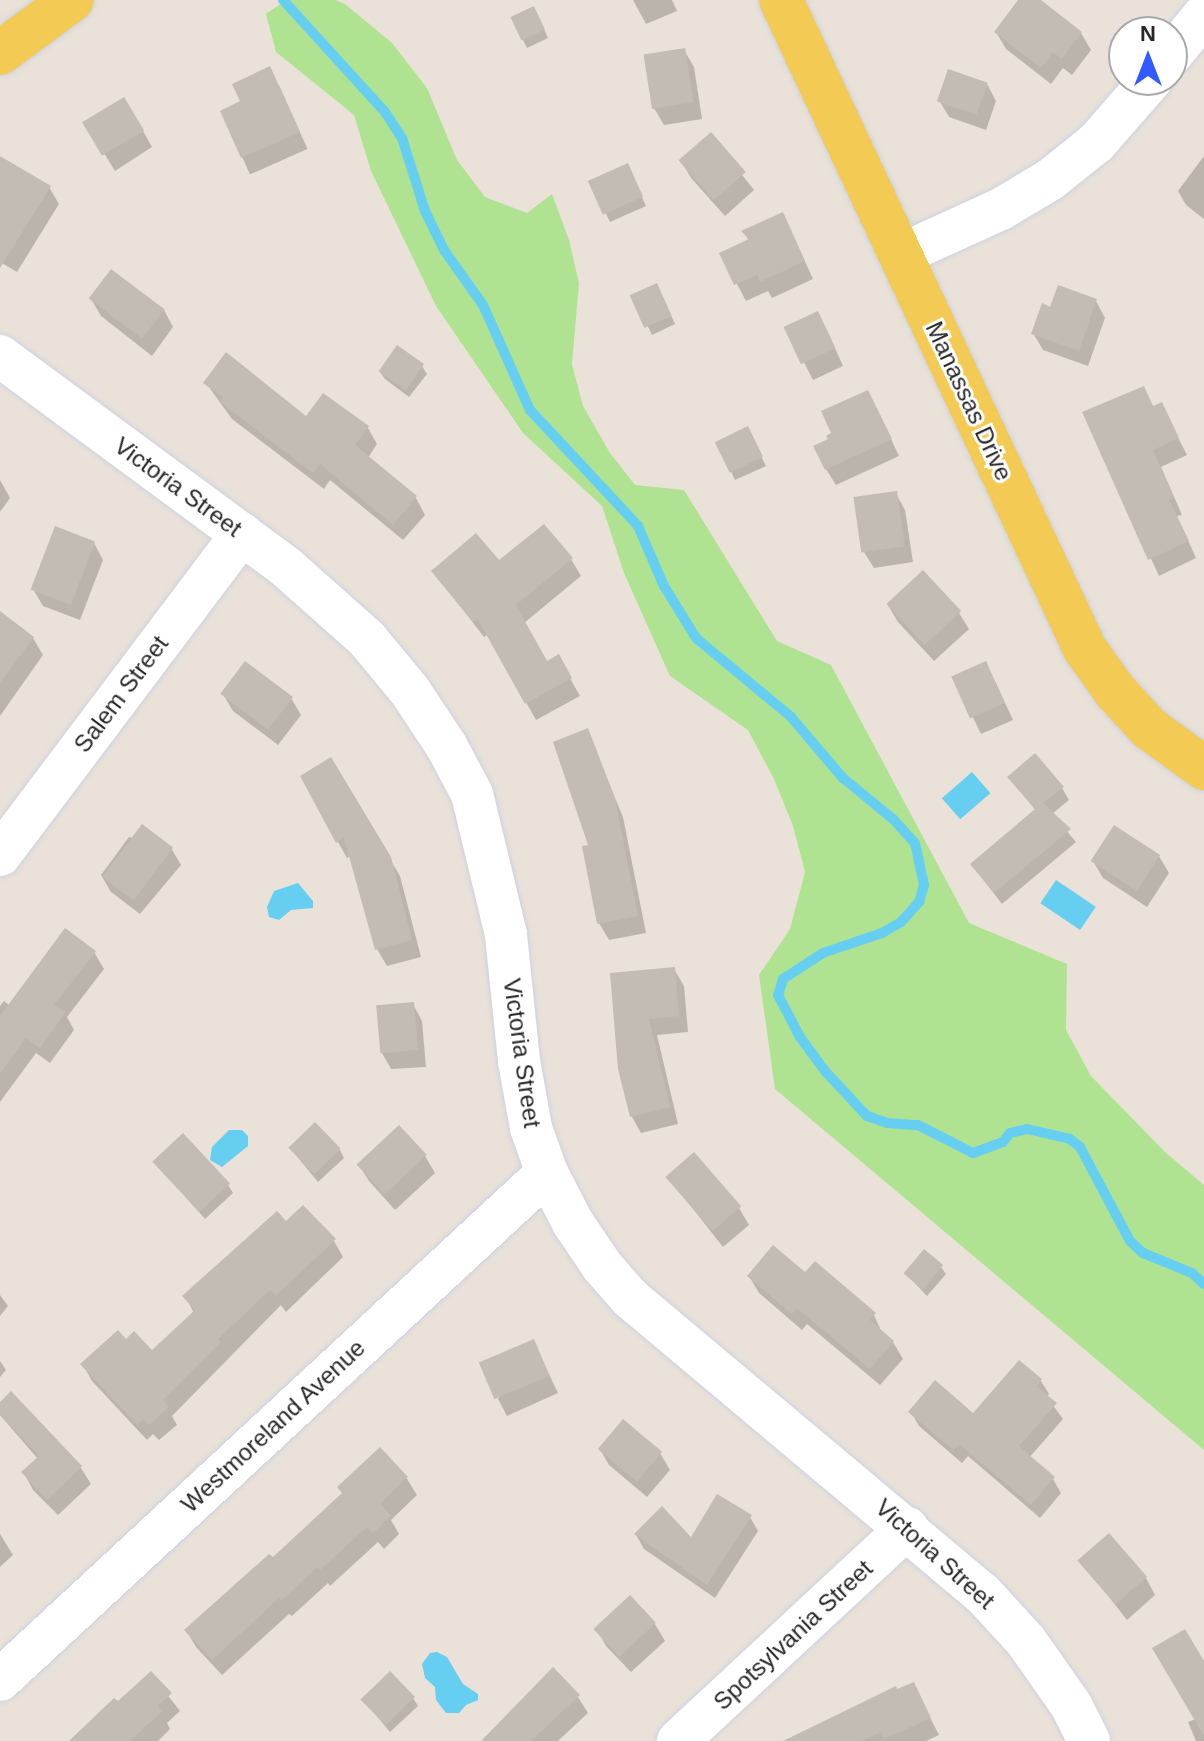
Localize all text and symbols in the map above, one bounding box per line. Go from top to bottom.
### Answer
north arrow [1108,16,1188,96]
text: N [1140,21,1156,46]
street label: Manassas Drive [920,317,1018,485]
street label: Victoria Street [109,431,247,543]
street label: Salem Street [68,630,174,758]
street label: Victoria Street [497,977,547,1129]
street label: Westmoreland Avenue [175,1333,371,1519]
street label: Victoria Street [870,1493,1000,1615]
street label: Spotsylvania Street [708,1554,878,1716]

